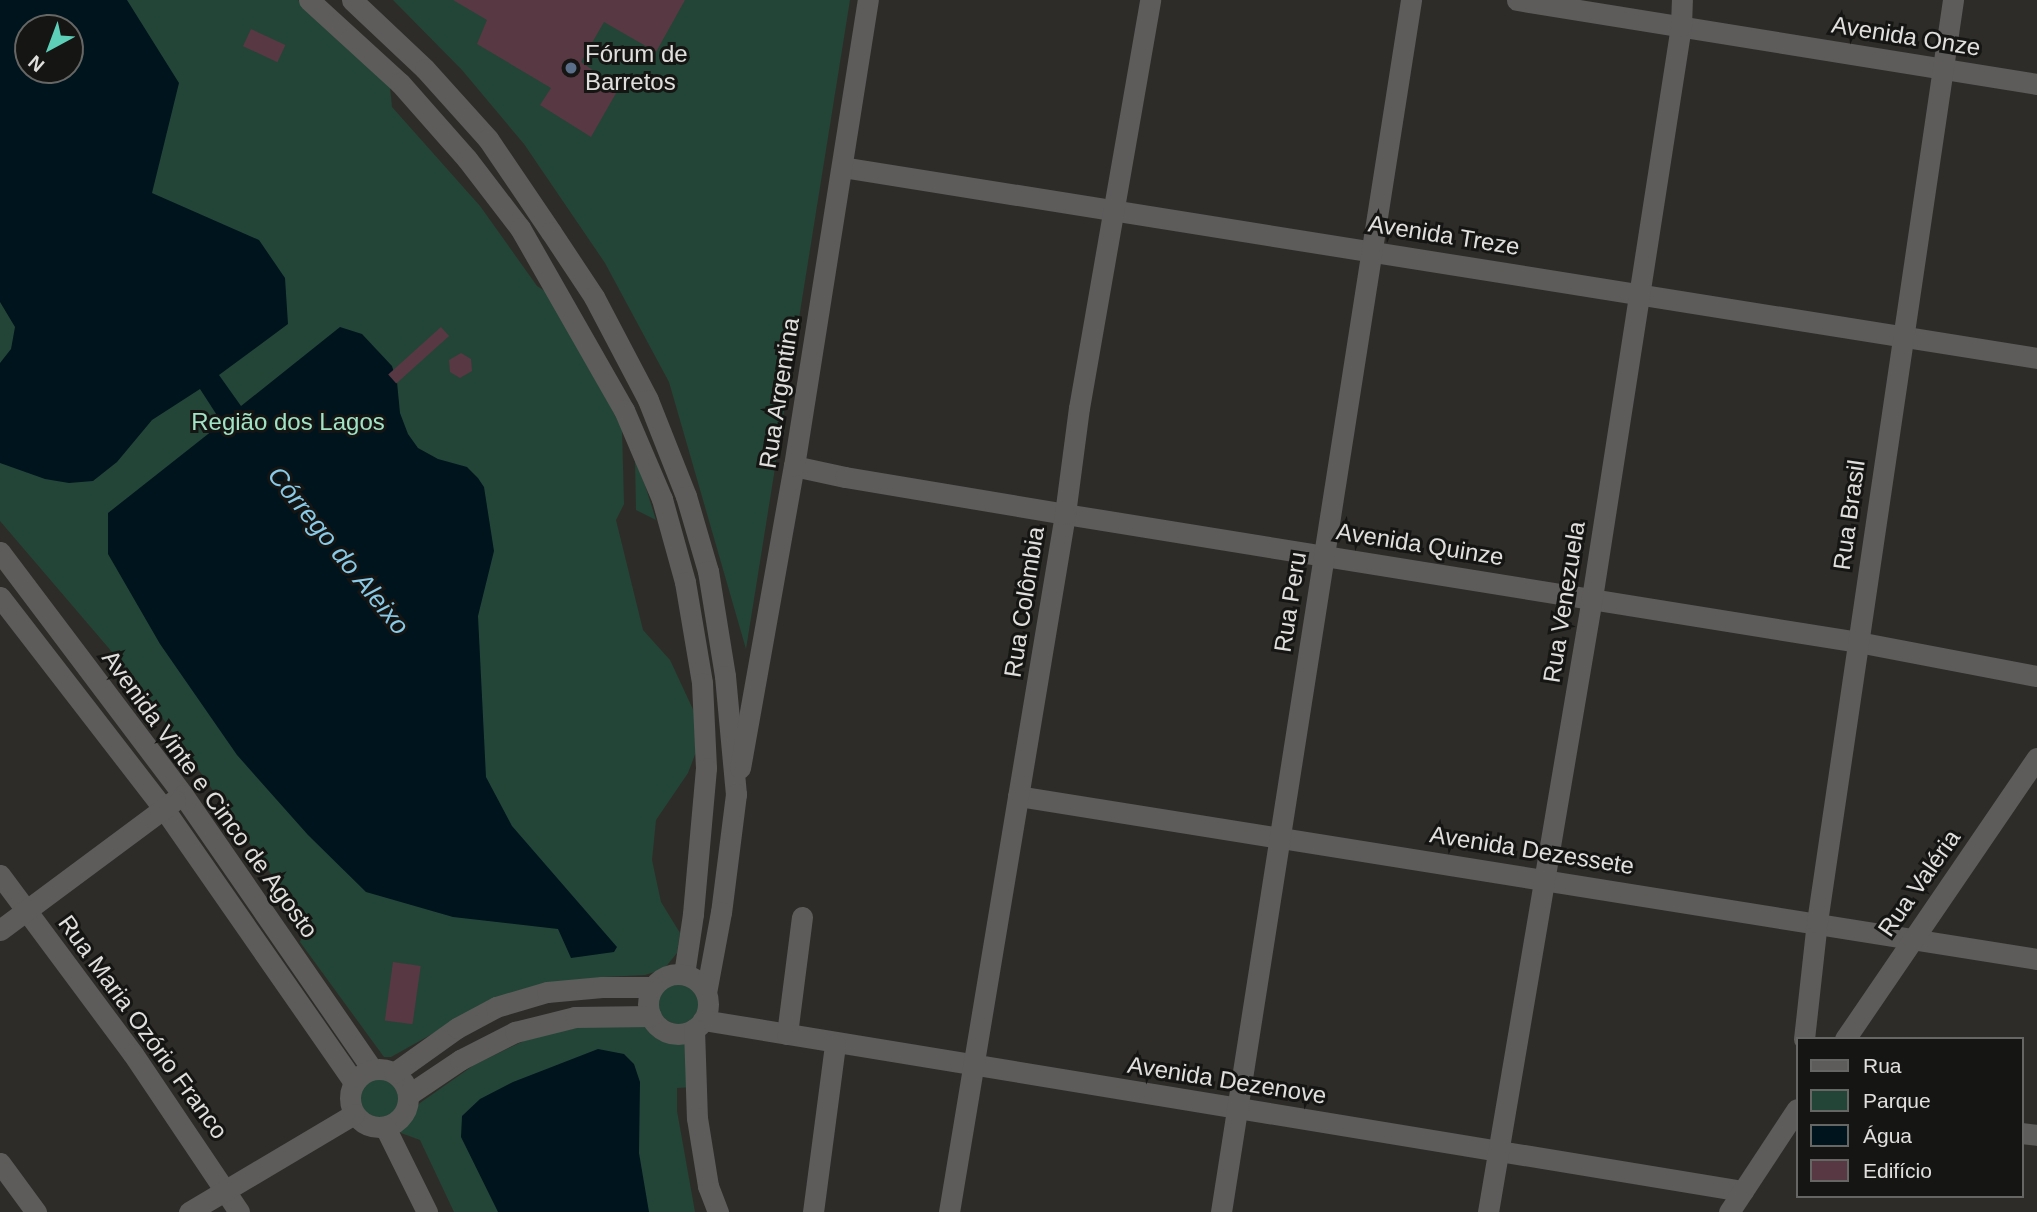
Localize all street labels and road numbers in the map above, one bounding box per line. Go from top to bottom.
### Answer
street label: Avenida Onze [1830,10,1982,62]
street label: Avenida Treze [1366,209,1522,261]
street label: Rua Argentina [753,315,805,471]
street label: Rua Brasil [1827,458,1871,572]
street label: Avenida Quinze [1334,517,1506,571]
street label: Rua Venezuela [1537,519,1591,685]
street label: Rua Colômbia [998,525,1050,679]
street label: Rua Peru [1268,550,1312,654]
street label: Avenida Vinte e Cinco de Agosto [95,644,325,944]
street label: Avenida Dezessete [1428,820,1636,880]
street label: Rua Valéria [1872,824,1966,942]
street label: Rua Maria Ozório Franco [52,910,234,1144]
street label: Avenida Dezenove [1125,1050,1329,1110]

